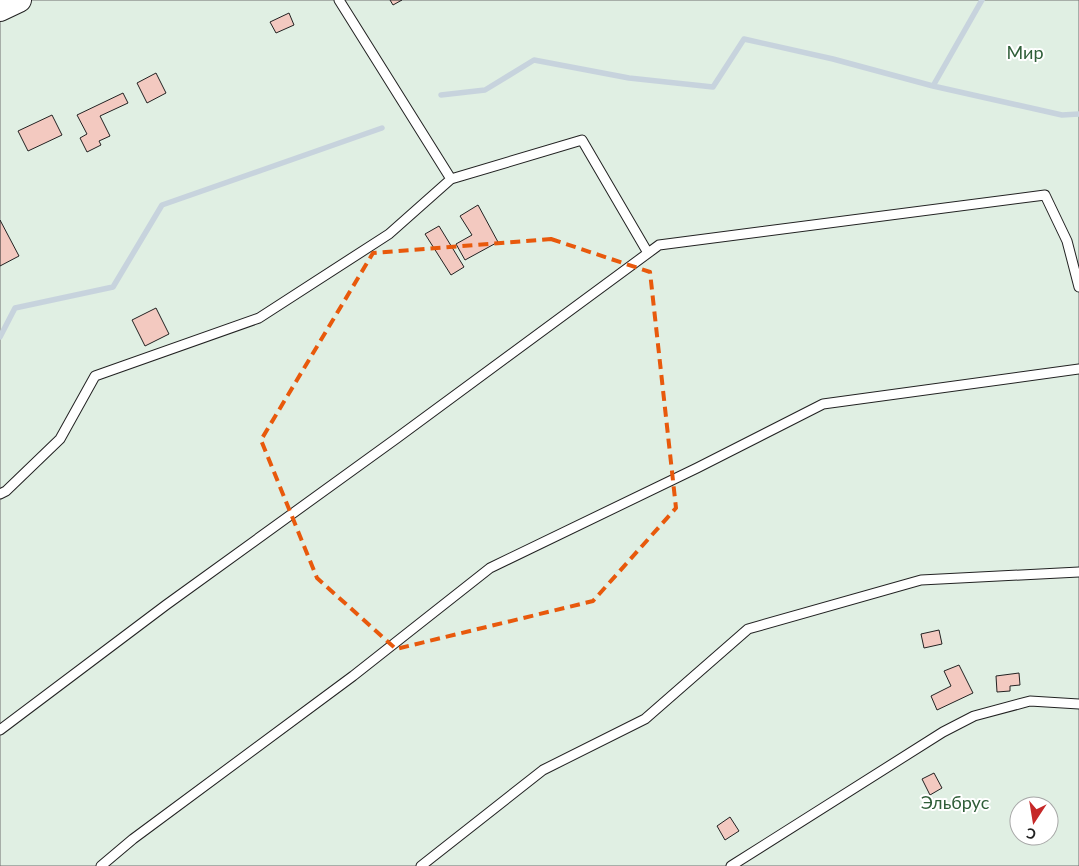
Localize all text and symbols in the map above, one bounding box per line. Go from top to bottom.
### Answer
park label: Мир [1006,41,1044,63]
park label: Эльбрус [921,791,990,813]
north arrow [1009,796,1059,846]
text: С [1024,825,1037,843]

